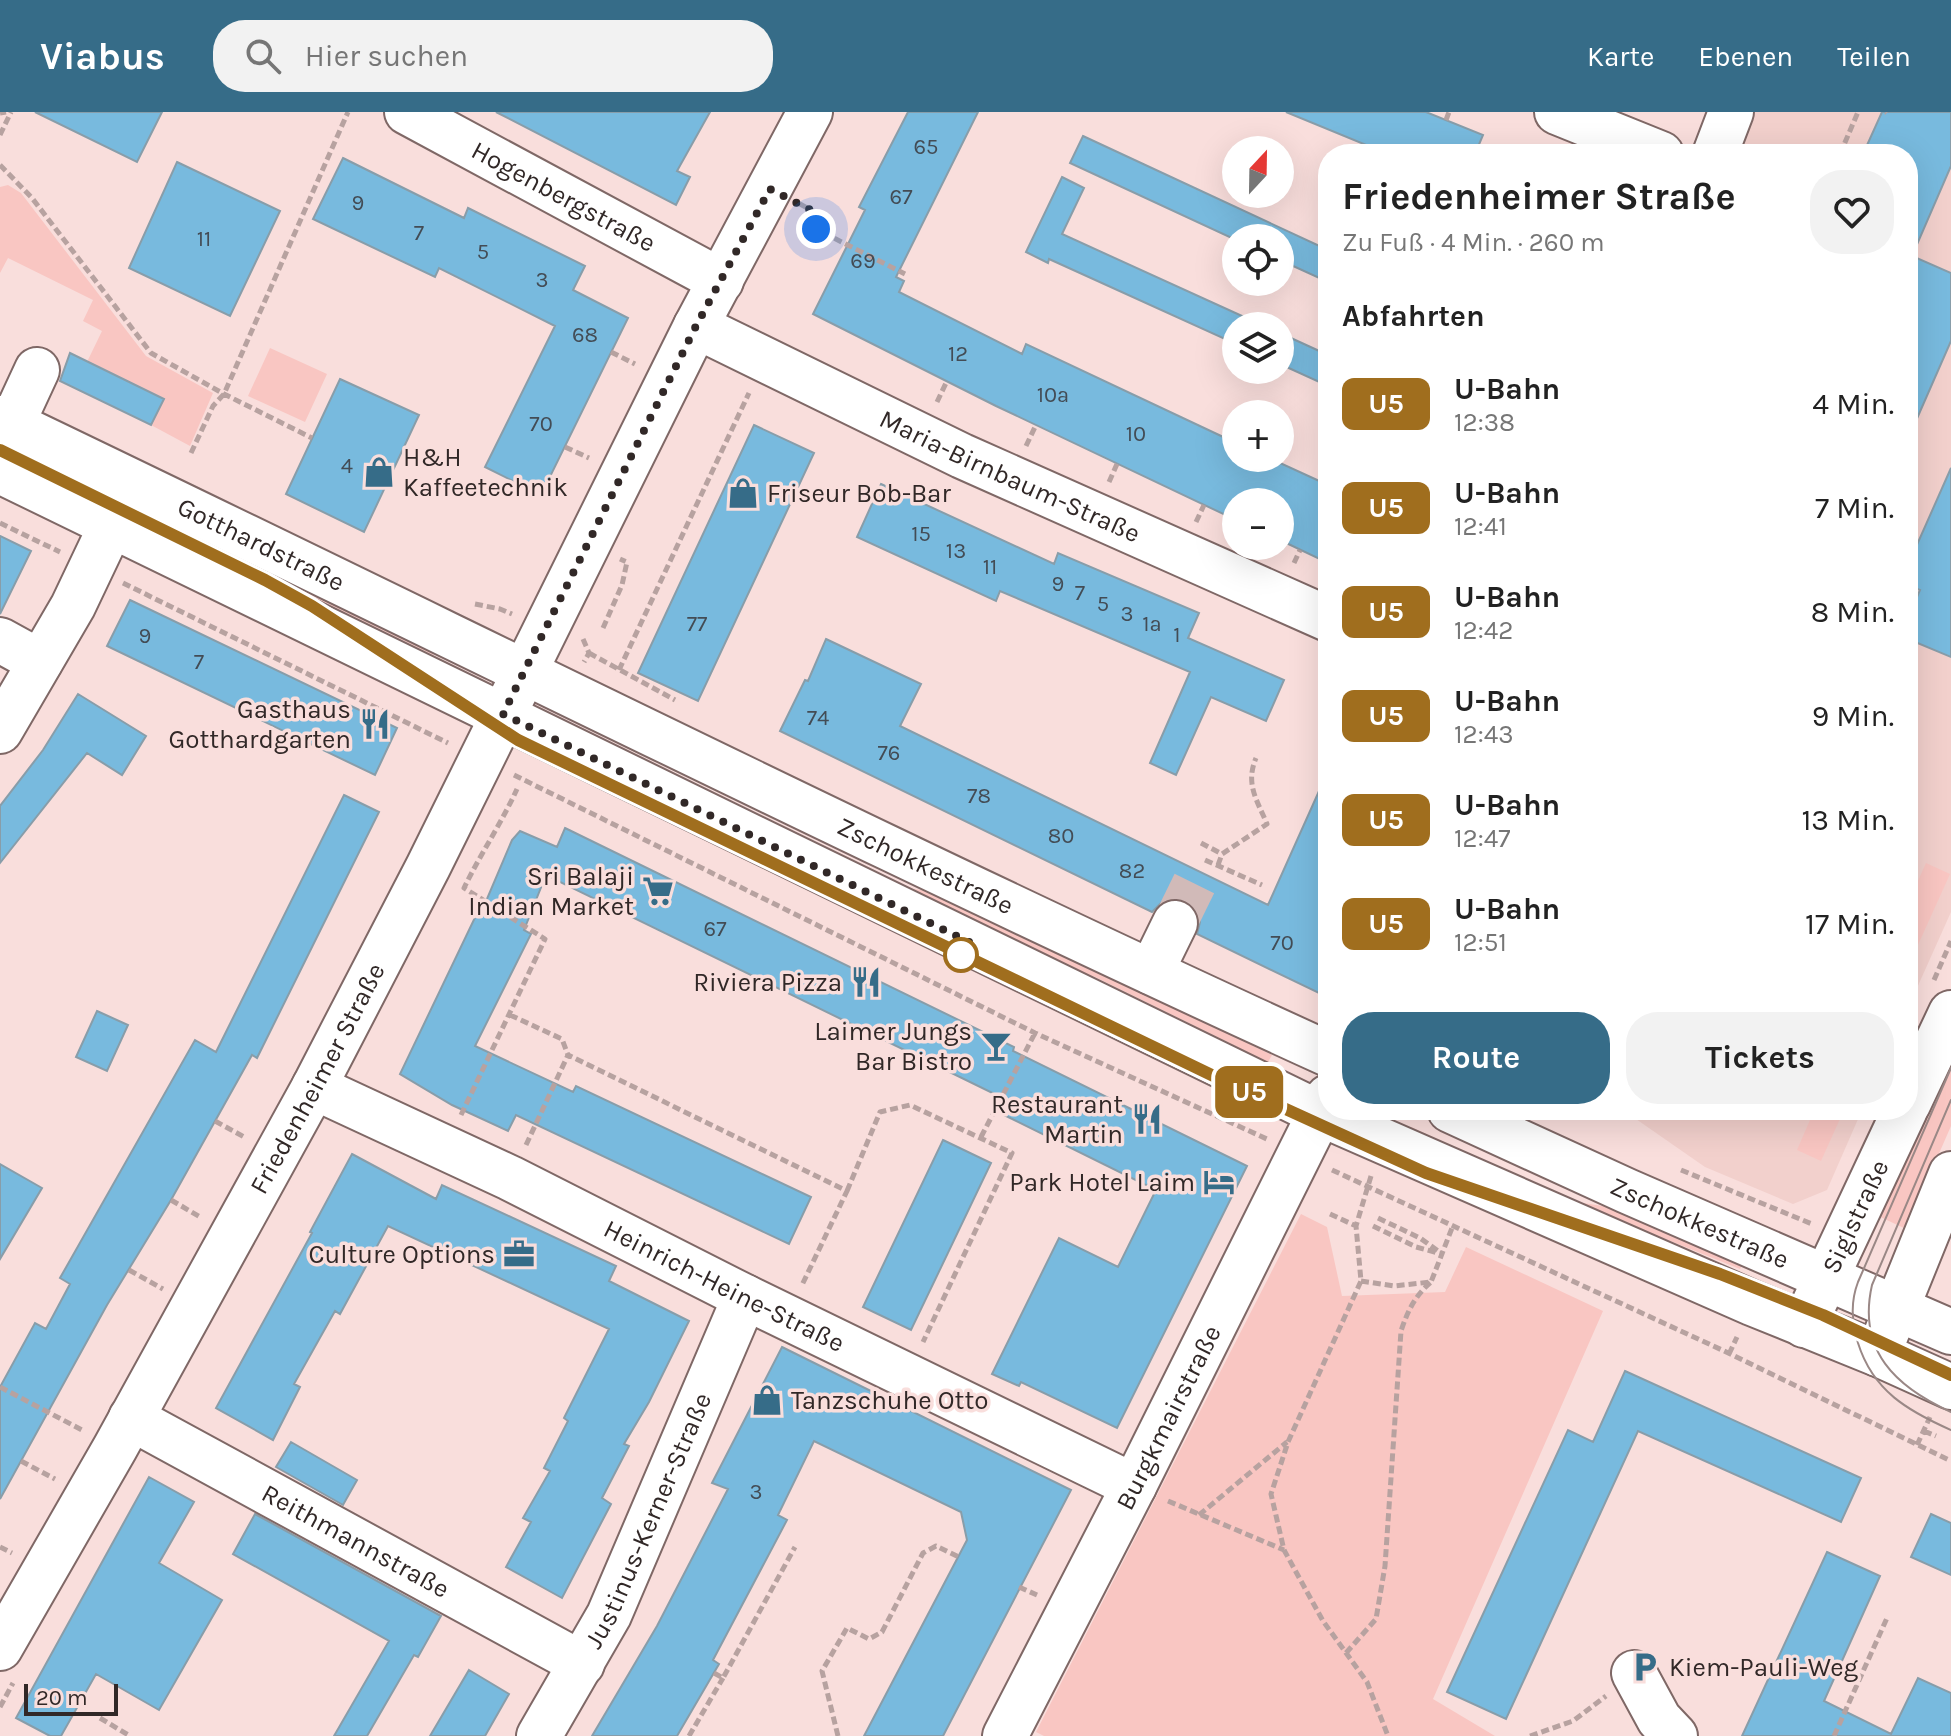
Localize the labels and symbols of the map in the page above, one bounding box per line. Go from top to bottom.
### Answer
street label: Hogenbergstraße [466,134,661,258]
house number: 65 [913,134,939,160]
north arrow [1222,136,1294,208]
house number: 67 [890,184,912,210]
house number: 9 [352,190,364,216]
your location [796,209,836,249]
house number: 7 [414,220,424,246]
house number: 11 [197,226,211,252]
house number: 5 [477,239,489,265]
house number: 69 [850,248,876,274]
house number: 3 [536,267,549,293]
house number: 68 [572,322,598,348]
house number: 12 [948,341,968,367]
house number: 10a [1037,382,1069,408]
street label: Maria-Birnbaum-Straße [875,403,1145,549]
house number: 70 [529,411,553,437]
house number: 10 [1126,421,1146,447]
place label: H&H Kaffeetechnik [403,442,568,503]
house number: 4 [341,453,353,479]
shop icon: H&H Kaffeetechnik [362,455,396,489]
shop icon: Friseur Bob-Bar [726,476,760,510]
place label: Friseur Bob-Bar [767,478,951,509]
street label: Gotthardstraße [173,490,350,598]
house number: 15 [911,521,931,547]
house number: 13 [946,538,966,564]
house number: 11 [983,554,997,580]
house number: 9 [1052,571,1064,597]
house number: 7 [1075,580,1085,606]
house number: 5 [1097,591,1109,617]
house number: 3 [1121,601,1134,627]
house number: 77 [687,611,707,637]
house number: 1a [1142,611,1162,637]
house number: 1 [1173,622,1181,648]
house number: 9 [139,623,151,649]
house number: 7 [194,649,204,675]
place label: Gasthaus Gotthardgarten [168,694,351,755]
house number: 74 [807,705,829,731]
restaurant icon: Gasthaus Gotthardgarten [358,707,392,741]
house number: 76 [878,740,900,766]
house number: 78 [967,783,991,809]
street label: Zschokkestraße [832,810,1019,921]
house number: 80 [1048,823,1074,849]
house number: 82 [1119,858,1145,884]
place label: Sri Balaji Indian Market [468,861,634,922]
supermarket icon: Sri Balaji Indian Market [641,874,675,908]
house number: 67 [704,916,726,942]
house number: 70 [1270,930,1294,956]
unlabelled marker [944,938,978,972]
street label: Friedenheimer Straße [243,958,391,1199]
restaurant icon: Riviera Pizza [849,965,883,999]
place label: Riviera Pizza [693,967,842,998]
place label: Laimer Jungs Bar Bistro [814,1016,972,1077]
bar icon: Laimer Jungs Bar Bistro [979,1029,1013,1063]
line badge: U5 [1213,1066,1285,1118]
place label: Restaurant Martin [991,1089,1123,1150]
restaurant icon: Restaurant Martin [1130,1102,1164,1136]
street label: Siglstraße [1815,1155,1895,1278]
hotel icon: Park Hotel Laim [1202,1165,1236,1199]
place label: Park Hotel Laim [1009,1167,1195,1198]
street label: Zschokkestraße [1606,1170,1794,1275]
street label: Heinrich-Heine-Straße [599,1213,850,1359]
office icon: Culture Options [502,1237,536,1271]
place label: Culture Options [309,1239,495,1270]
street label: Burgkmairstraße [1109,1320,1227,1515]
shop icon: Tanzschuhe Otto [750,1383,784,1417]
place label: Tanzschuhe Otto [791,1385,988,1416]
street label: Justinus-Kerner-Straße [578,1388,718,1654]
street label: Reithmannstraße [257,1477,455,1604]
house number: 3 [750,1479,763,1505]
parking icon: Kiem-Pauli-Weg [1628,1650,1662,1684]
place label: Kiem-Pauli-Weg [1669,1652,1859,1683]
scale bar [24,1680,118,1716]

